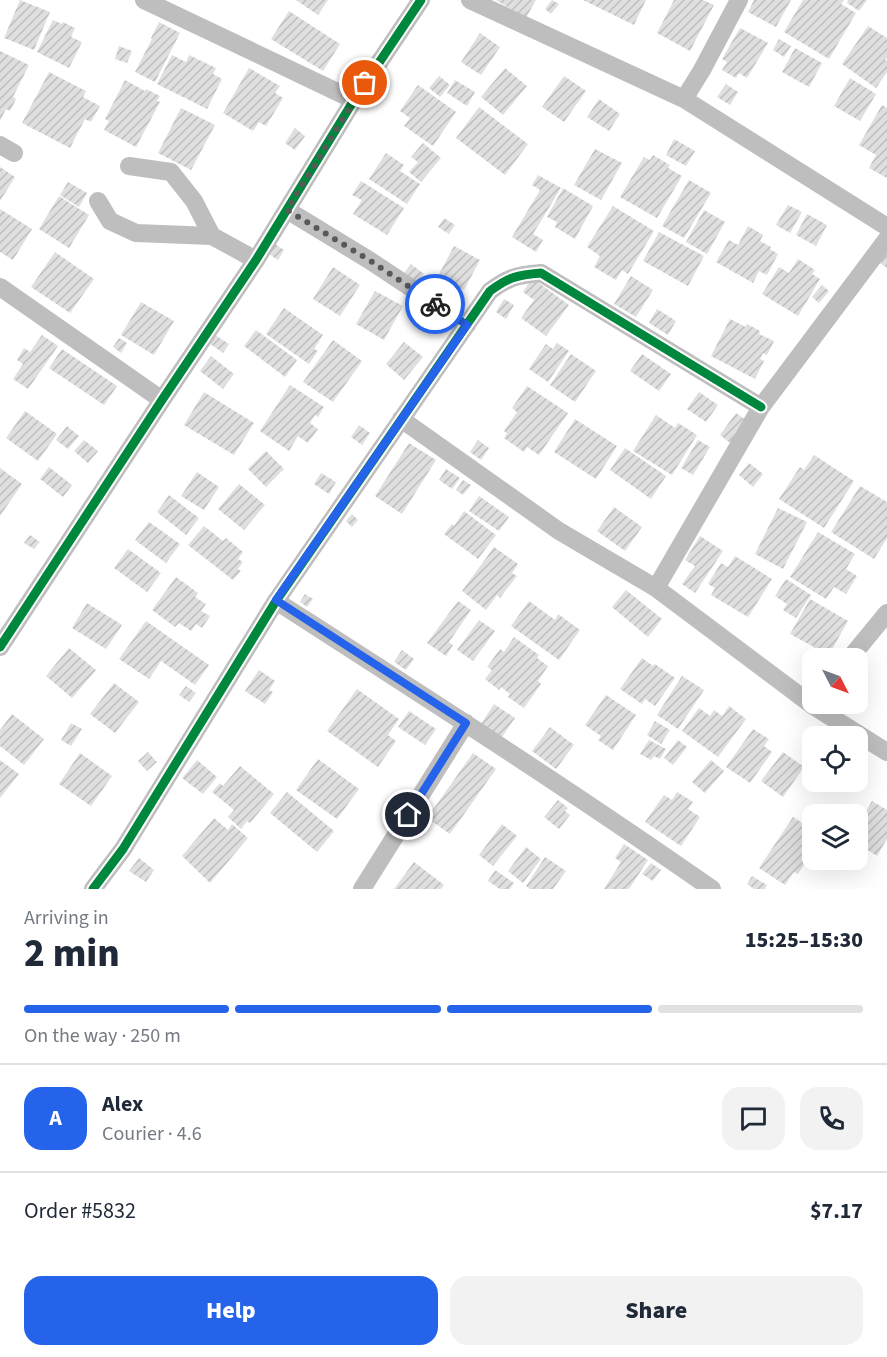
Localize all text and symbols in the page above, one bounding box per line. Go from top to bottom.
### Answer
pin [339,57,390,108]
icon: bag [348,66,381,99]
courier [405,274,465,334]
icon: bike [419,288,452,321]
north arrow [802,648,868,714]
map controls [802,648,868,870]
button: locate [802,726,868,792]
pin [382,789,433,840]
icon: home [391,798,424,831]
button: layers [802,804,868,870]
text: Arriving in [24,904,109,932]
text: 15:25–15:30 [745,924,863,956]
text: 2 min [24,926,120,982]
text: On the way · 250 m [24,1022,181,1050]
button: chat [722,1087,785,1150]
button: phone [800,1087,863,1150]
text: Alex [102,1088,143,1120]
text: A [49,1102,62,1134]
text: Courier · 4.6 [102,1120,202,1148]
text: Order #5832 [24,1195,136,1227]
text: $7.17 [810,1195,863,1227]
button: Help [24,1276,438,1345]
button: Share [450,1276,863,1345]

